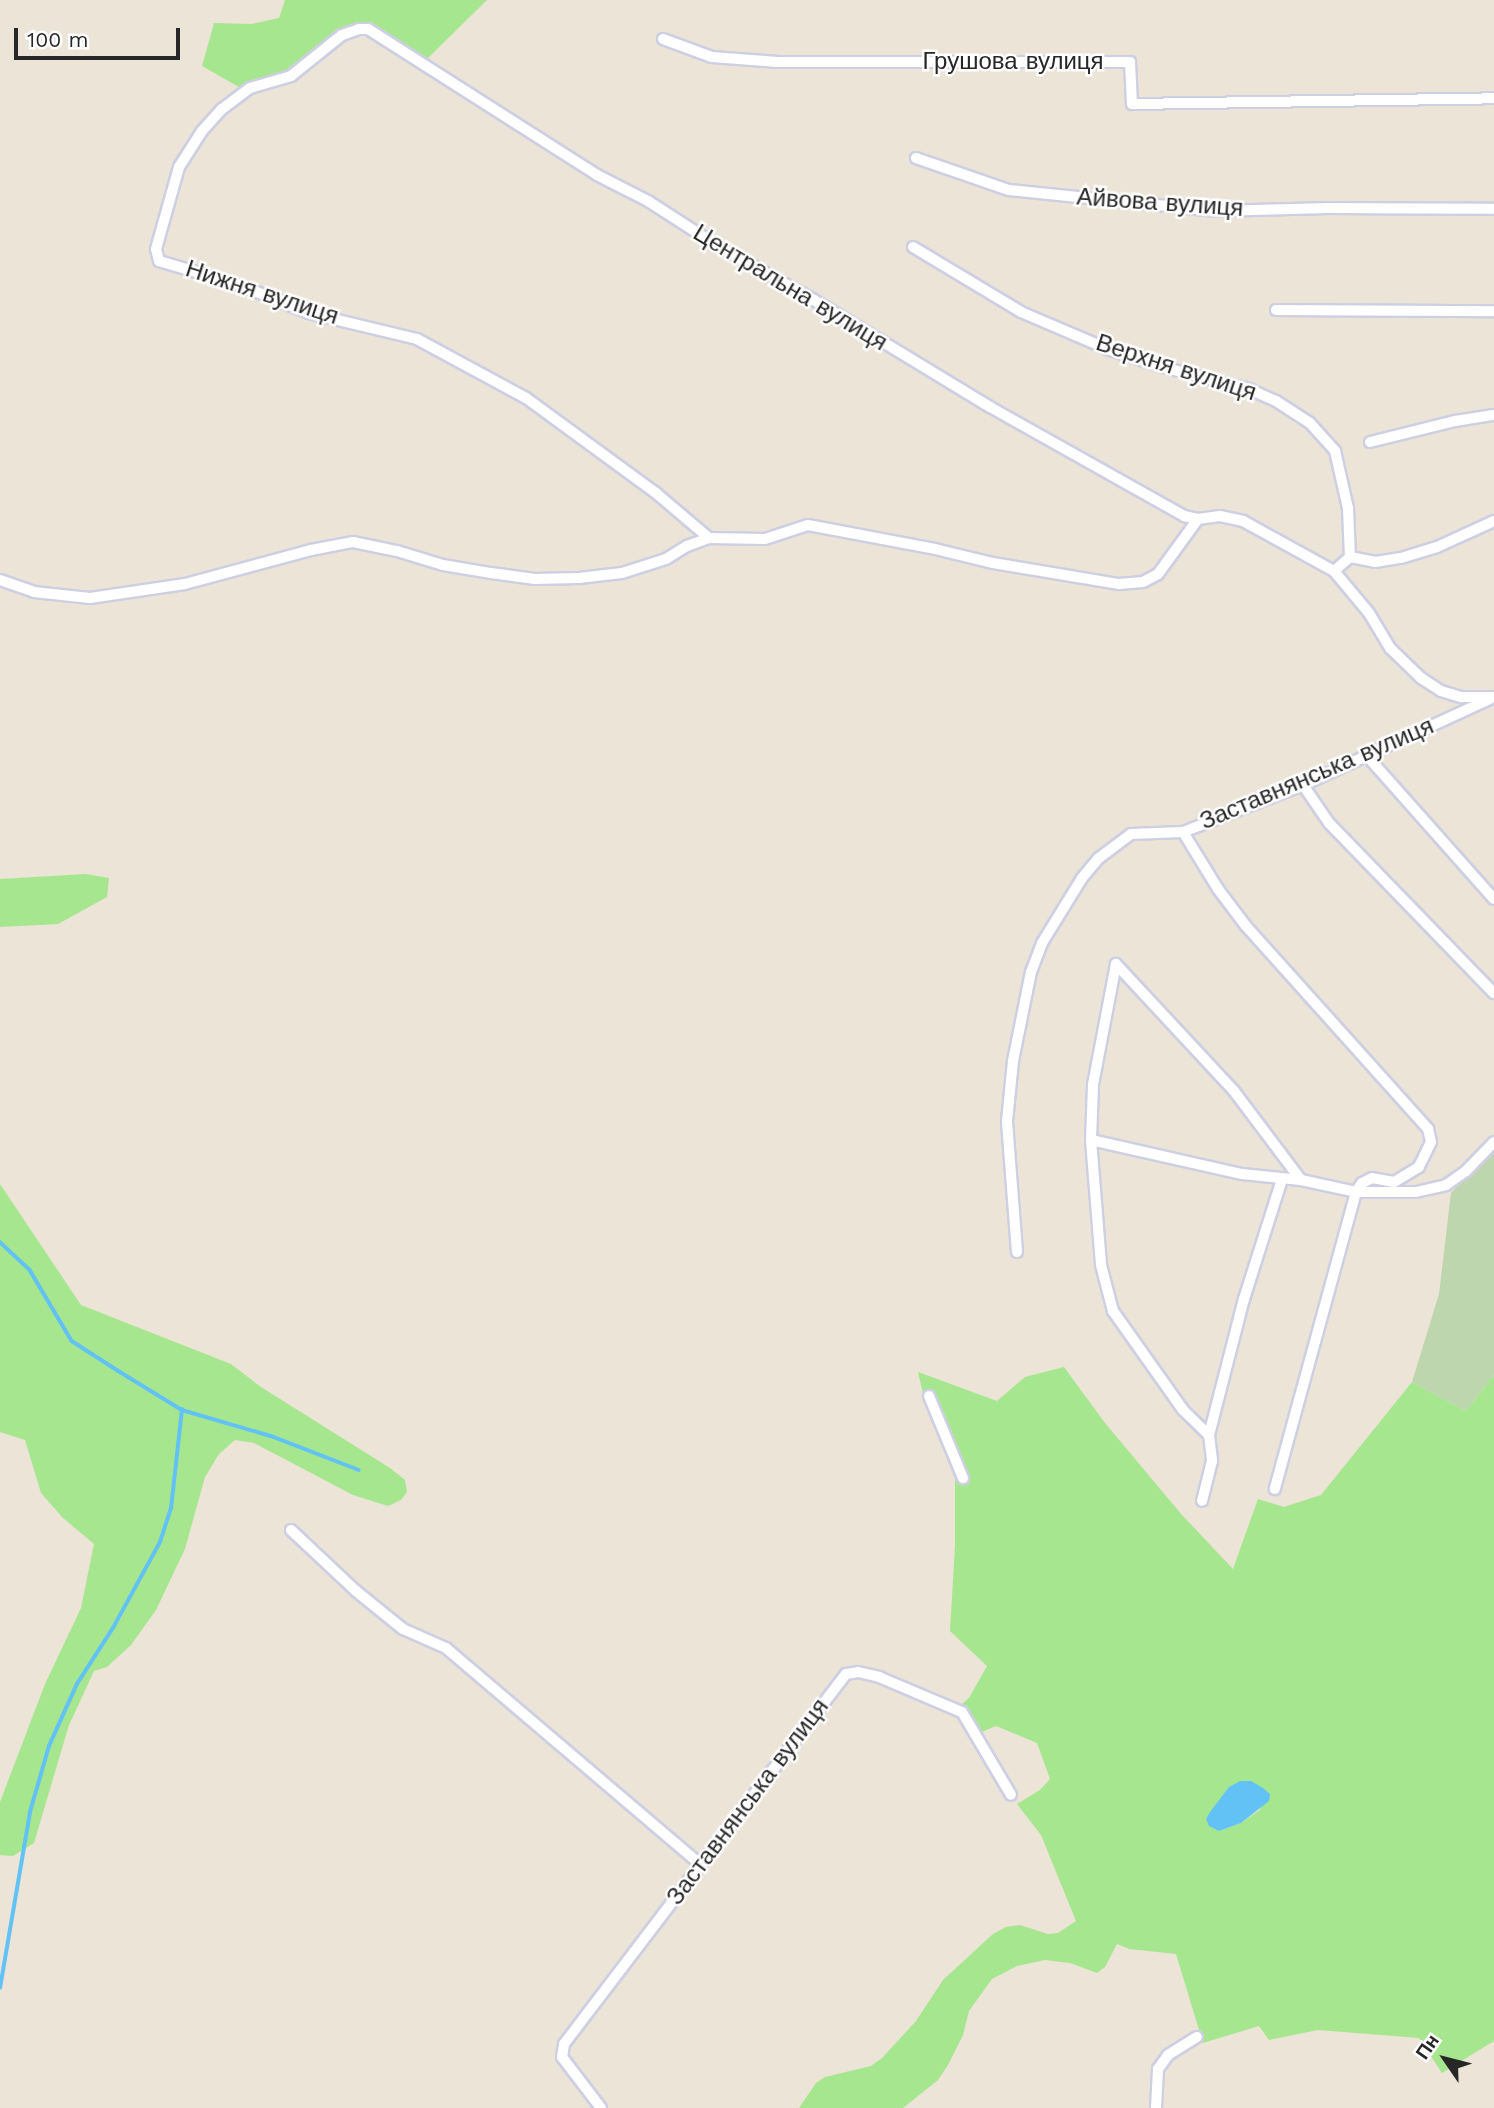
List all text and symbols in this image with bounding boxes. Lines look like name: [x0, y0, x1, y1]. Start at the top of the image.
scale bar: [18, 14, 184, 58]
text: 100 m: [27, 27, 89, 52]
street label: Грушова вулиця: [922, 48, 1104, 76]
street label: Айвова вулиця: [1076, 183, 1244, 223]
street label: Центральна вулиця: [688, 219, 892, 357]
street label: Нижня вулиця: [182, 255, 342, 331]
street label: Верхня вулиця: [1092, 329, 1260, 407]
street label: Заставнянська вулиця: [1196, 712, 1438, 836]
street label: Заставнянська вулиця: [661, 1693, 835, 1911]
north arrow: [1410, 2024, 1480, 2094]
text: Пн: [1411, 2030, 1444, 2064]

